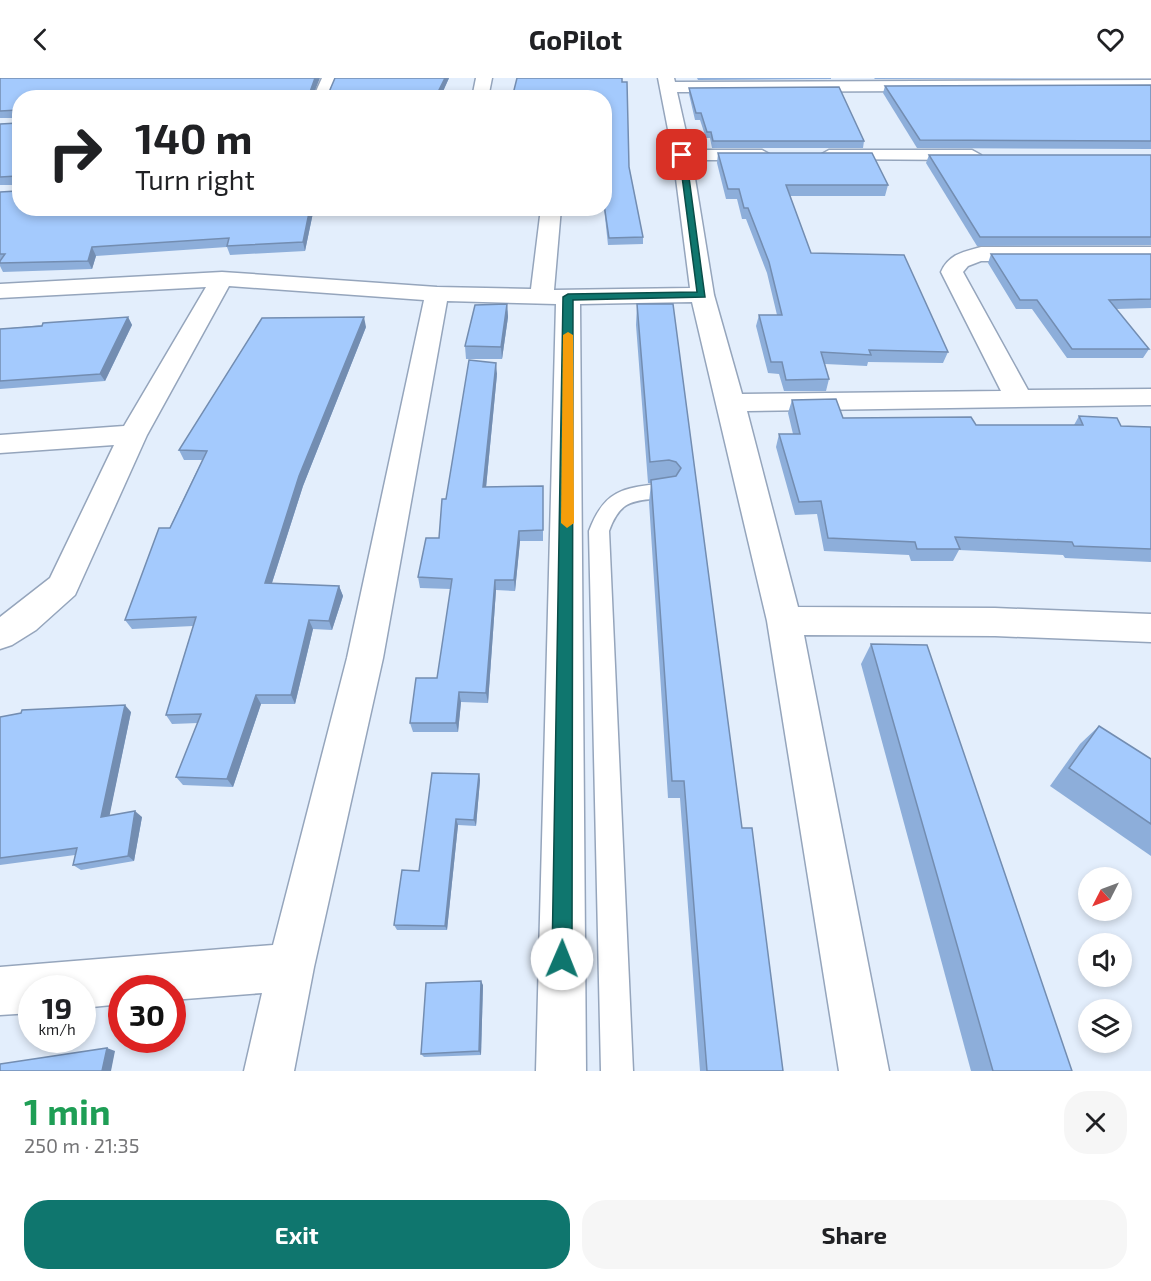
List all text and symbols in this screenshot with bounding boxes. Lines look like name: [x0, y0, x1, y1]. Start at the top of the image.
icon: back: [24, 23, 57, 56]
text: GoPilot: [529, 23, 622, 55]
icon: heart: [1094, 23, 1127, 56]
text: 140 m: [135, 112, 252, 162]
icon: right: [36, 114, 114, 192]
pin: [656, 129, 707, 180]
icon: arrive: [665, 138, 698, 171]
text: Turn right: [135, 163, 255, 195]
north arrow: [1078, 867, 1132, 921]
map controls: [1078, 867, 1132, 1053]
position arrow: [530, 927, 594, 991]
button: sound: [1078, 933, 1132, 987]
speed limit sign: 30: [108, 975, 186, 1053]
text: 19: [42, 989, 72, 1025]
button: layers: [1078, 999, 1132, 1053]
text: km/h: [38, 1020, 76, 1038]
text: 1 min: [24, 1089, 111, 1132]
button: close: [1064, 1091, 1127, 1154]
text: 250 m · 21:35: [24, 1133, 139, 1157]
button: Exit: [24, 1200, 570, 1269]
button: Share: [582, 1200, 1127, 1269]

